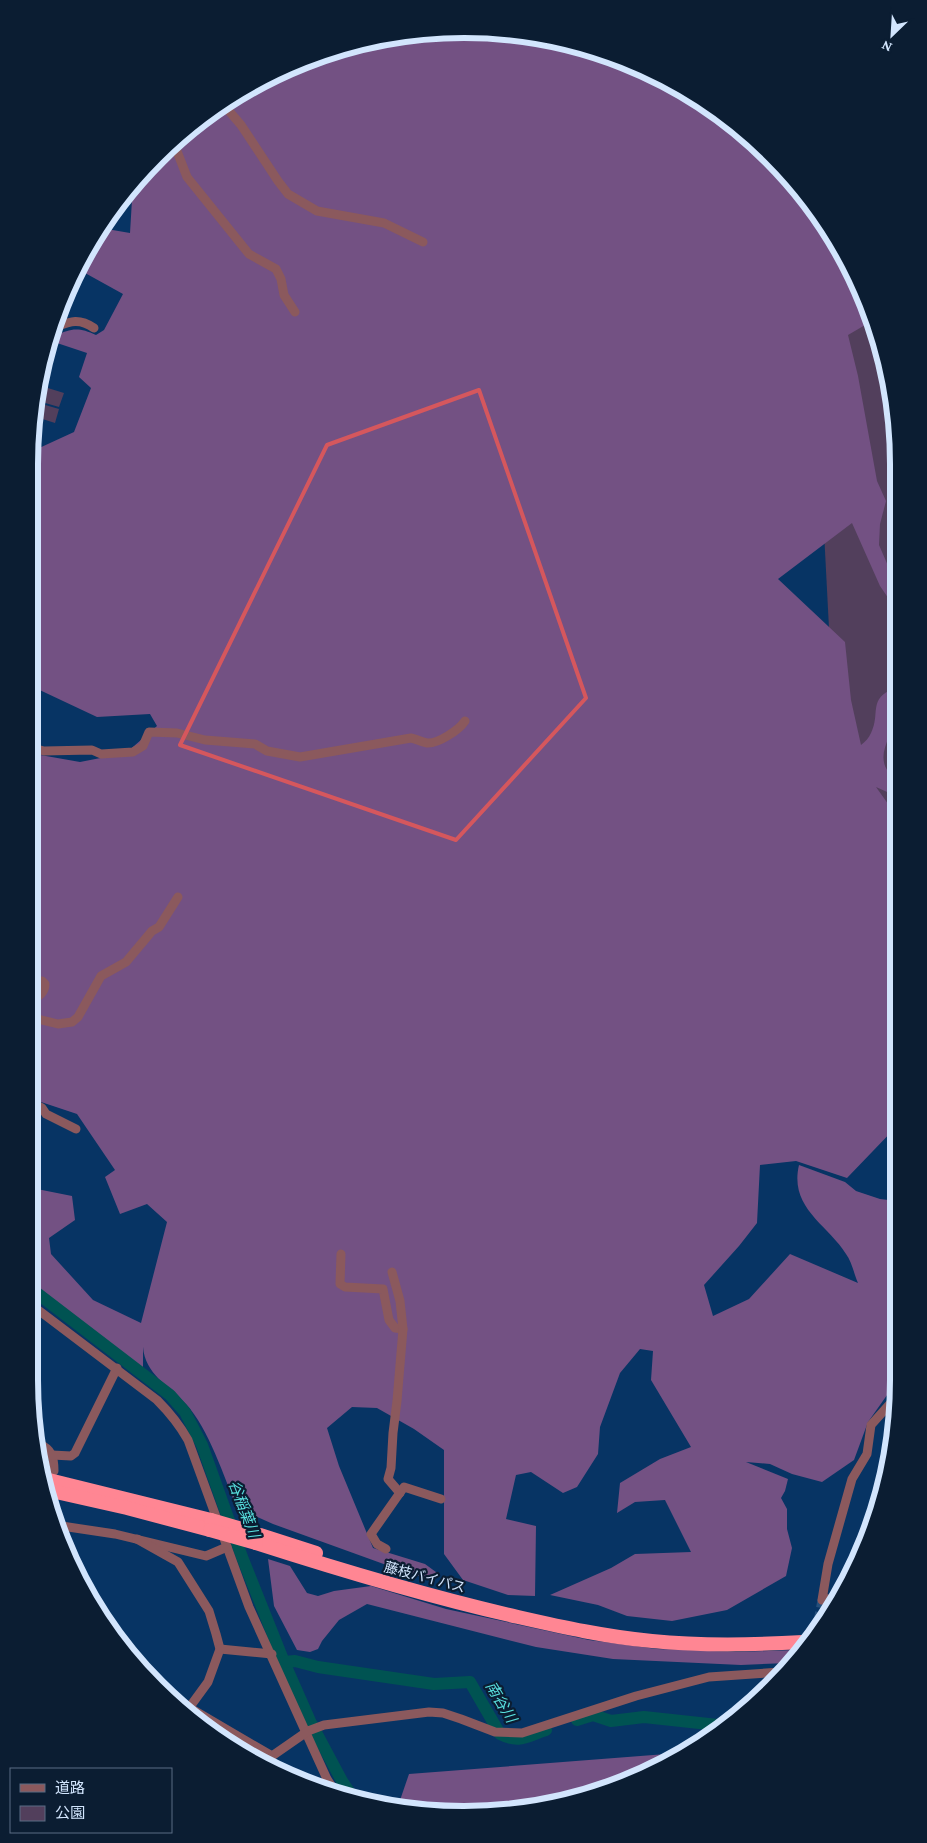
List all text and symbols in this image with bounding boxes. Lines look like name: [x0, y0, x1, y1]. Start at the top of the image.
north arrow: [867, 10, 917, 60]
text: N: [878, 37, 894, 56]
water label: 谷稲葉川: [226, 1478, 263, 1542]
street label: 藤枝バイパス: [382, 1558, 468, 1596]
water label: 南谷川: [483, 1679, 520, 1727]
legend: [10, 1768, 172, 1833]
text: 道路: [55, 1780, 85, 1796]
text: 公園: [55, 1805, 85, 1821]

